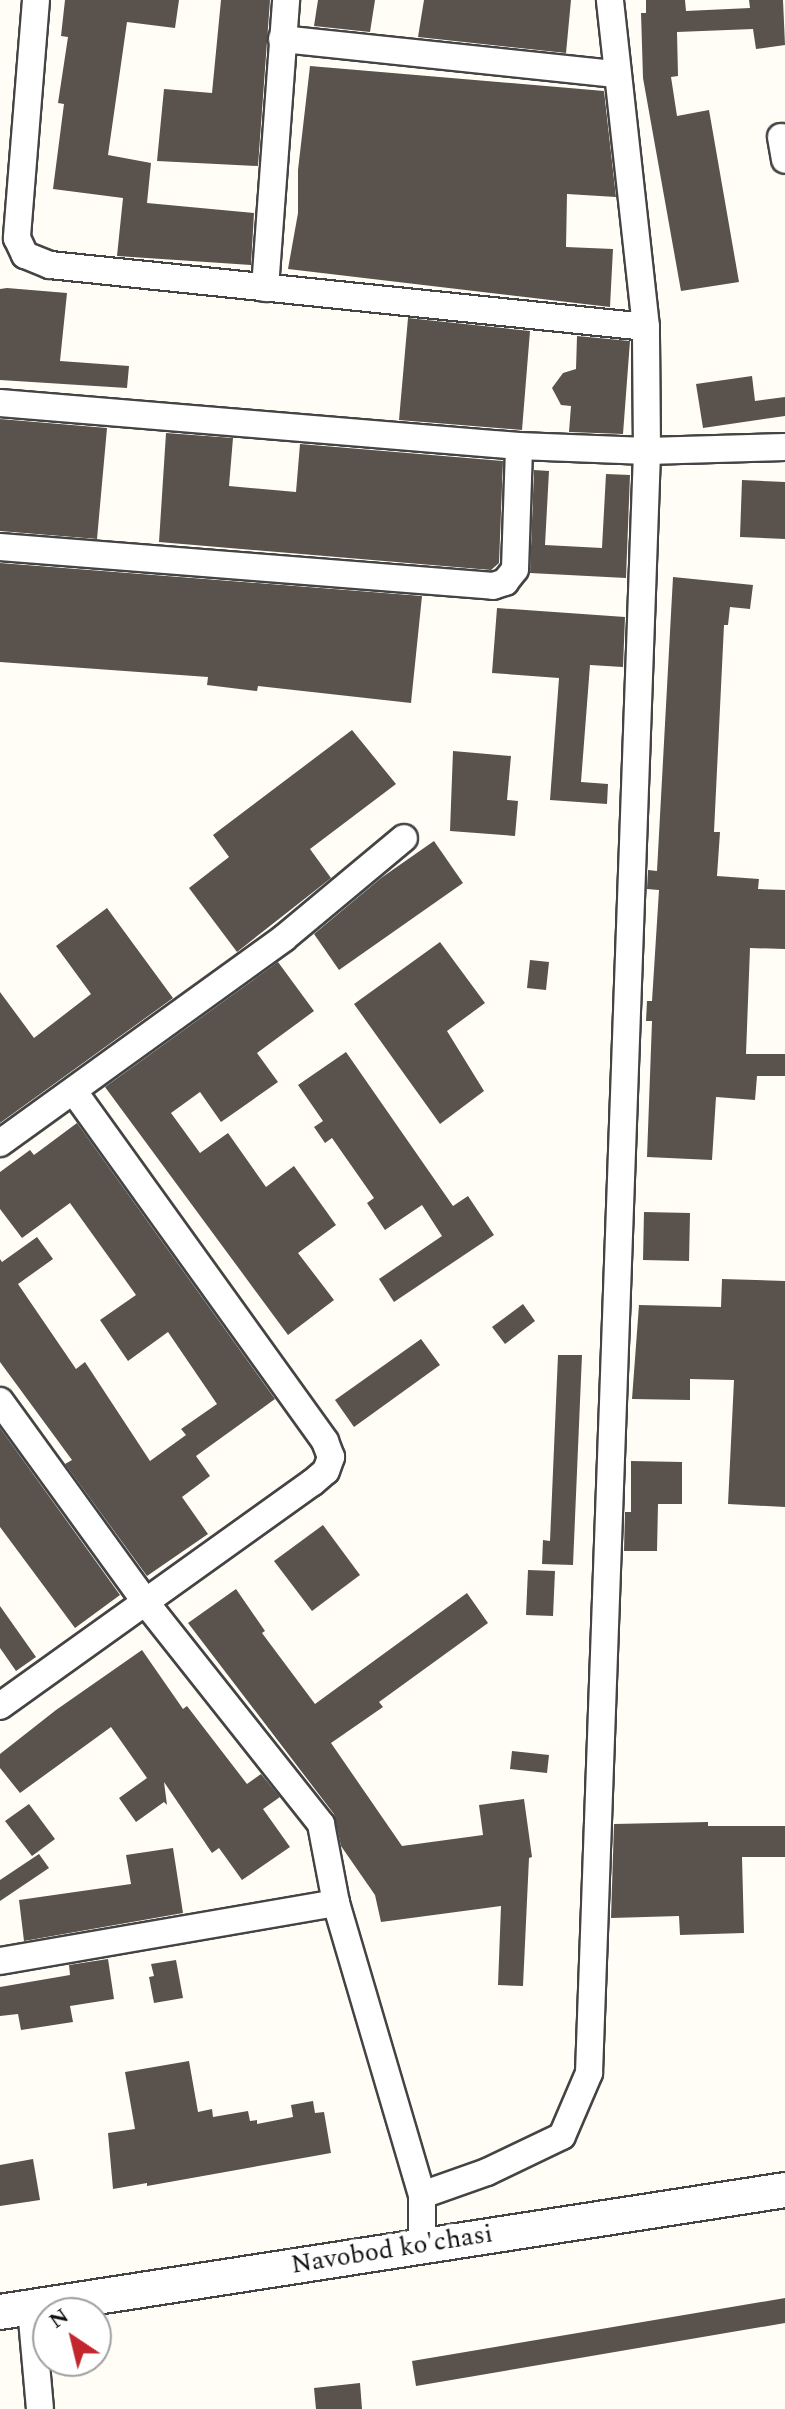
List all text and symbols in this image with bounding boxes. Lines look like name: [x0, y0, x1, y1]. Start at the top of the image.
street label: Navobod ko'chasi: [289, 2219, 495, 2281]
north arrow: [32, 2297, 112, 2377]
text: N: [42, 2300, 76, 2337]

